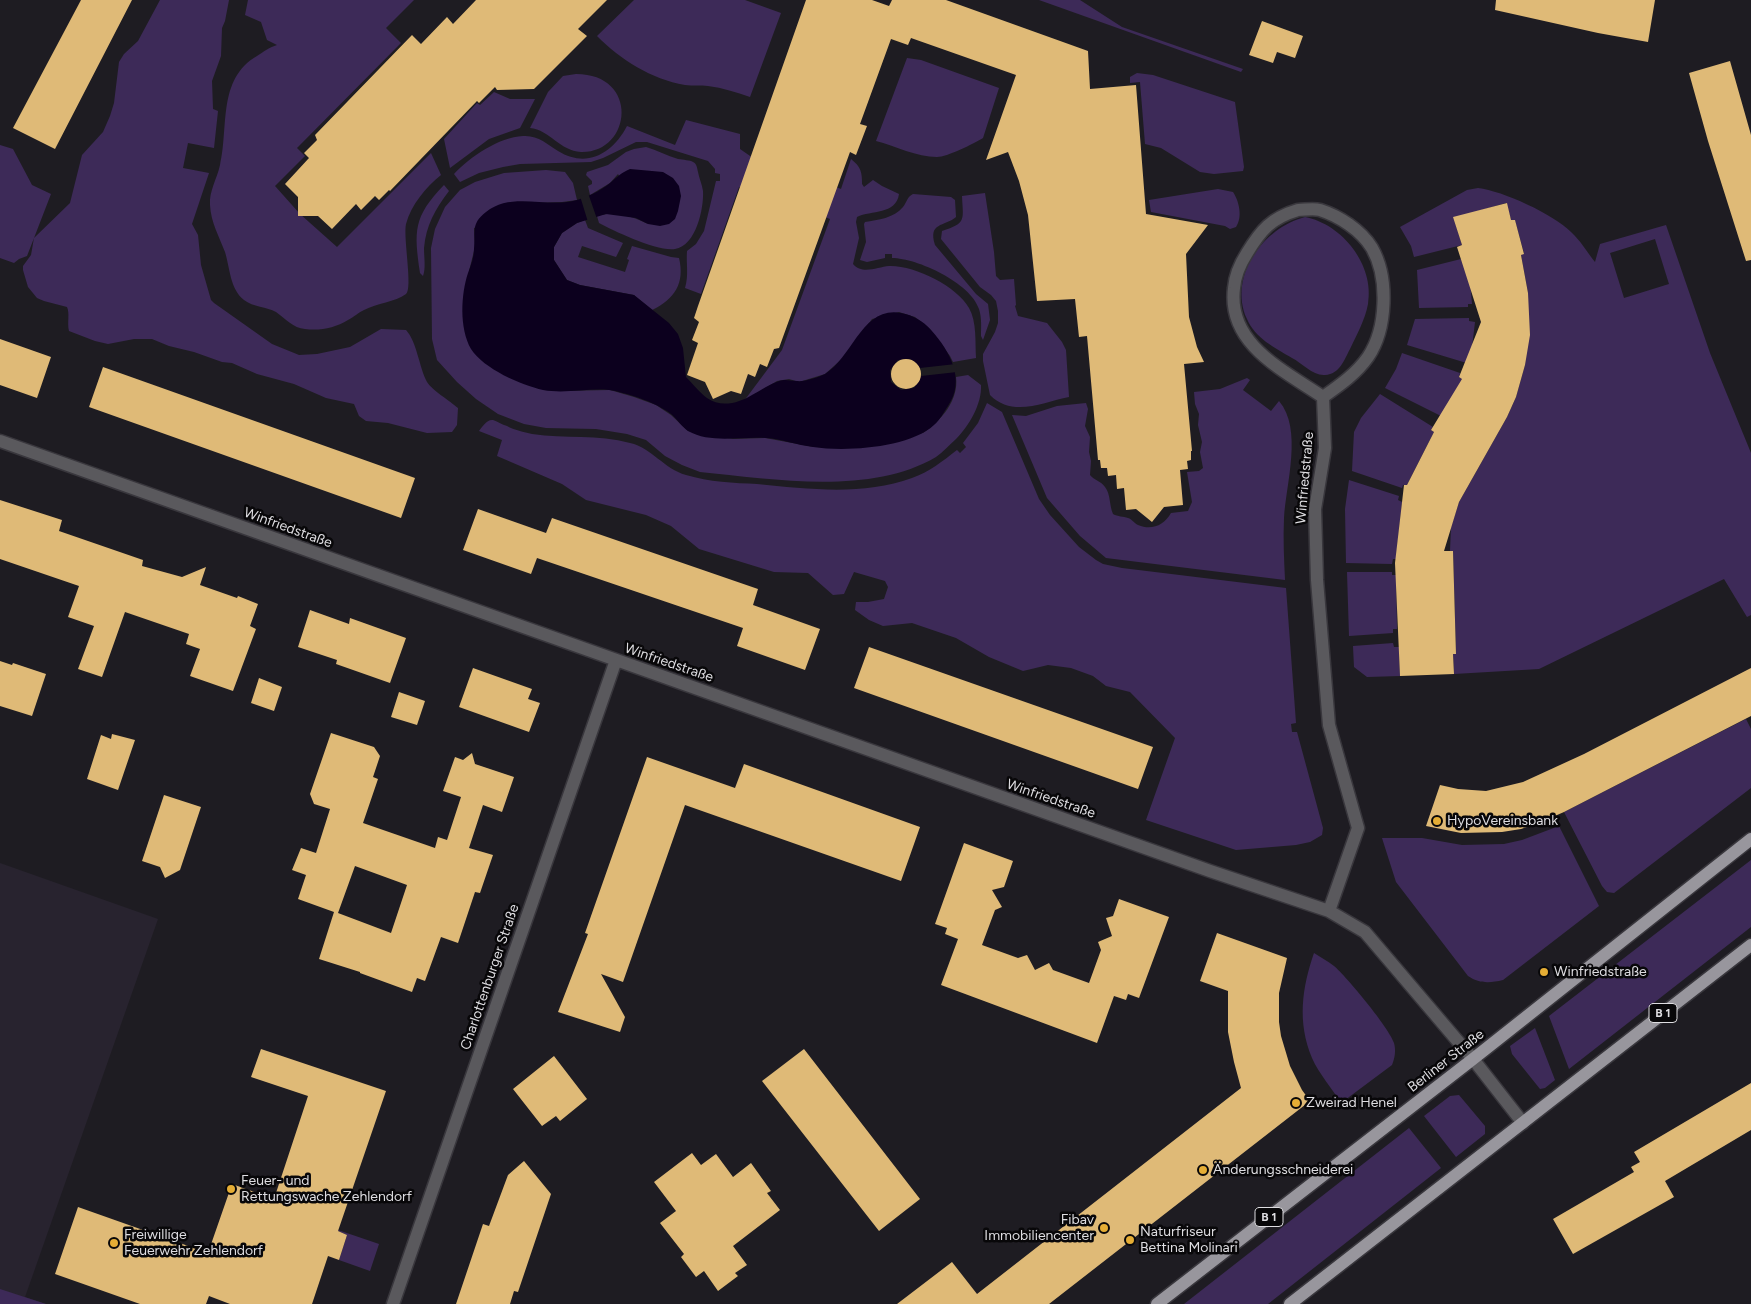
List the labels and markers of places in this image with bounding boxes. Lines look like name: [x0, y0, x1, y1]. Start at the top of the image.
place label: HypoVereinsbank: [1447, 813, 1558, 829]
marker: HypoVereinsbank: [1431, 815, 1443, 827]
place label: Winfriedstraße: [1554, 964, 1647, 980]
marker: Winfriedstraße: [1538, 966, 1550, 978]
place label: Zweirad Henel: [1306, 1095, 1397, 1111]
marker: Zweirad Henel: [1290, 1097, 1302, 1109]
place label: Änderungsschneiderei: [1213, 1162, 1353, 1178]
marker: Änderungsschneiderei: [1197, 1164, 1209, 1176]
place label: Feuer- und Rettungswache Zehlendorf: [241, 1173, 412, 1206]
marker: Feuer- und Rettungswache Zehlendorf: [225, 1183, 237, 1195]
place label: Fibav Immobiliencenter: [984, 1212, 1094, 1244]
marker: Fibav Immobiliencenter: [1098, 1222, 1110, 1234]
place label: Naturfriseur Bettina Molinari: [1140, 1224, 1238, 1256]
place label: Freiwillige Feuerwehr Zehlendorf: [124, 1227, 263, 1260]
marker: Naturfriseur Bettina Molinari: [1124, 1234, 1136, 1246]
marker: Freiwillige Feuerwehr Zehlendorf: [108, 1237, 120, 1249]

